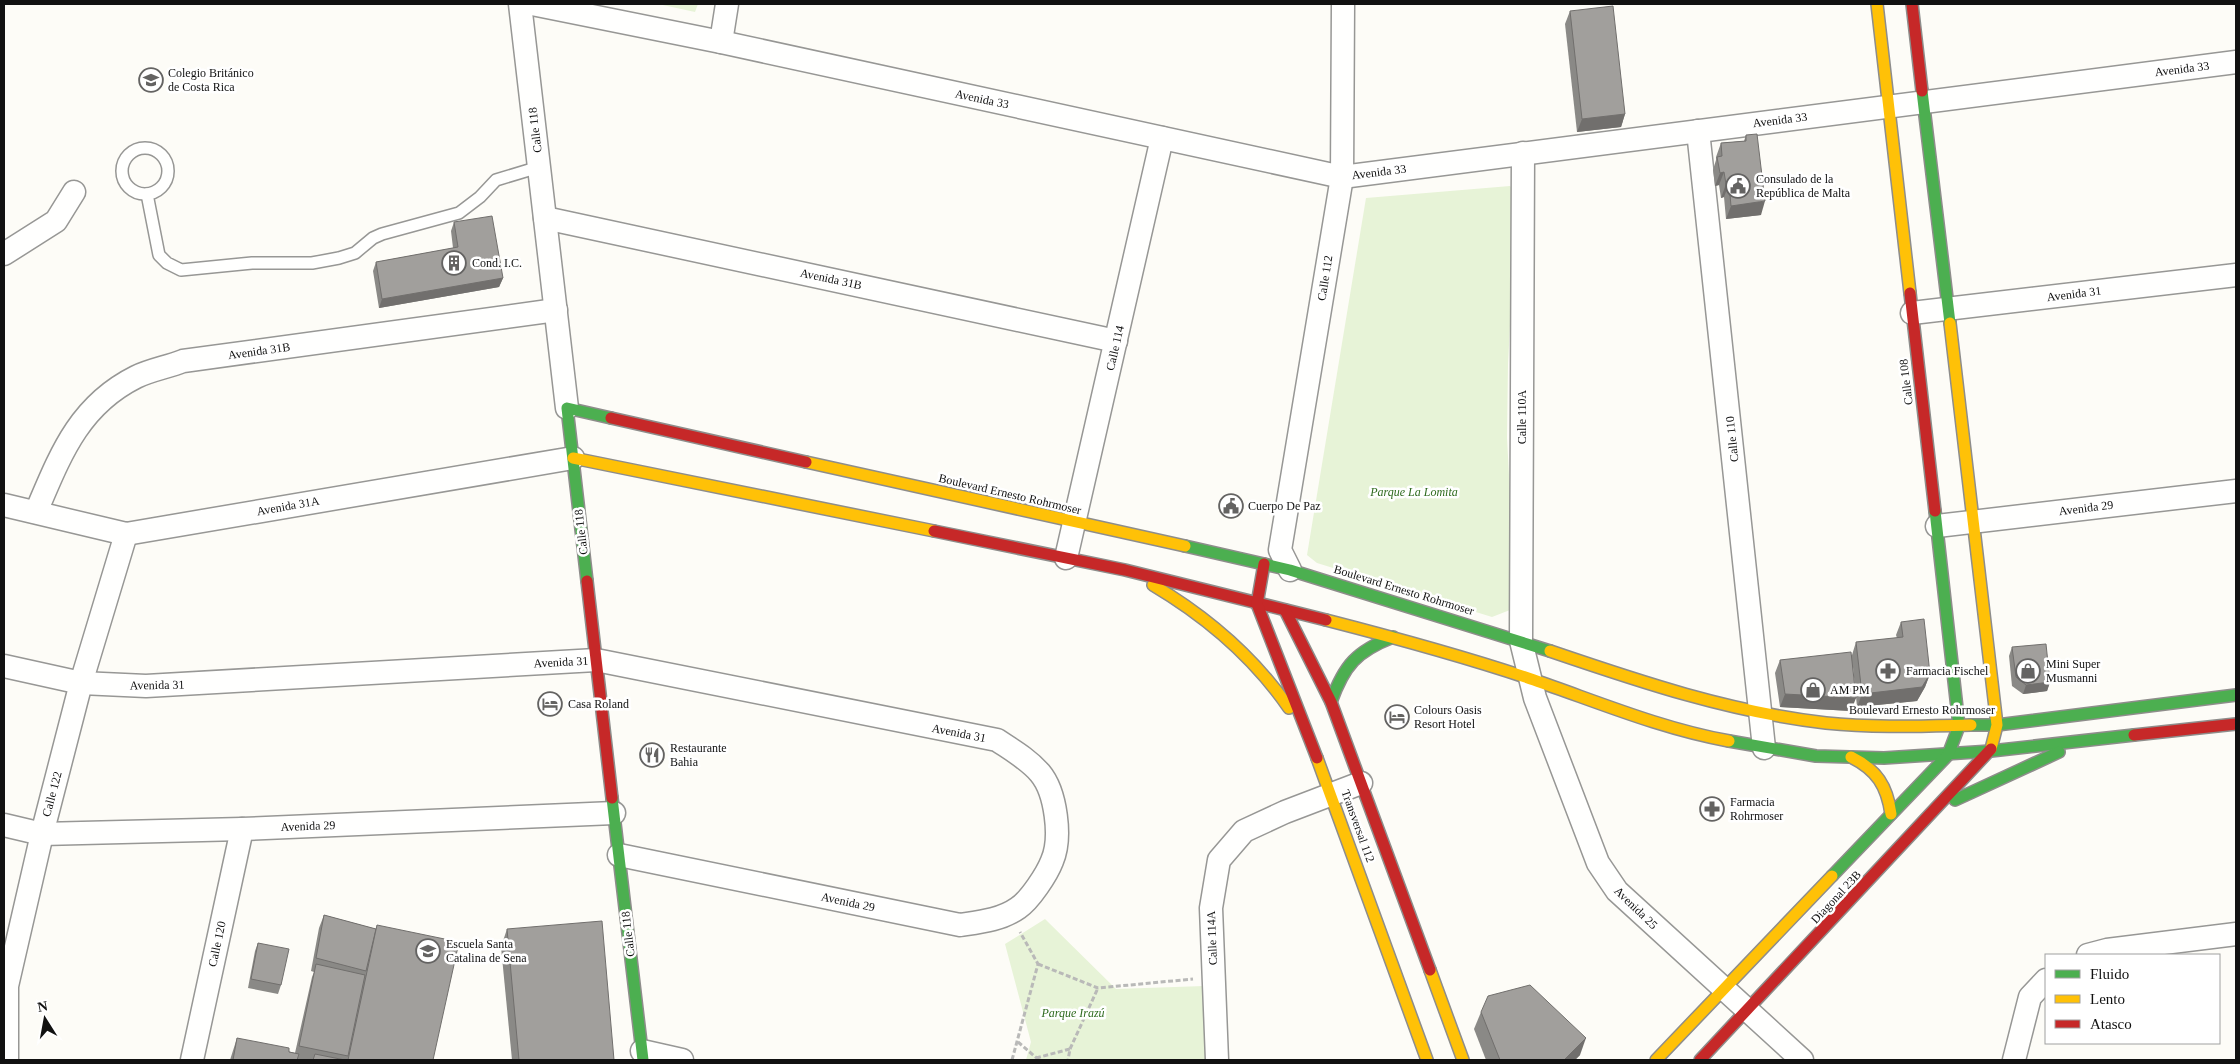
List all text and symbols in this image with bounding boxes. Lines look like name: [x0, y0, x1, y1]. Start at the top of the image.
street label: Avenida 33: [2154, 59, 2210, 79]
place label: Colegio Británico de Costa Rica: [168, 66, 254, 94]
school or university icon: Colegio Británico de Costa Rica: [138, 67, 164, 93]
street label: Avenida 33: [954, 86, 1010, 112]
street label: Calle 118: [525, 106, 545, 154]
street label: Avenida 33: [1752, 110, 1808, 130]
street label: Avenida 33: [1351, 162, 1407, 182]
place label: Consulado de la República de Malta: [1756, 172, 1851, 200]
public building icon: Consulado de la República de Malta: [1725, 173, 1751, 199]
building icon: Cond. I.C.: [441, 250, 467, 276]
street label: Calle 112: [1314, 254, 1336, 302]
place label: Cond. I.C.: [472, 256, 522, 270]
street label: Avenida 31B: [799, 266, 863, 292]
street label: Avenida 31: [2046, 284, 2102, 304]
street label: Calle 114: [1103, 324, 1127, 372]
street label: Avenida 31B: [227, 340, 291, 362]
street label: Calle 108: [1896, 358, 1916, 406]
street label: Calle 110A: [1515, 389, 1529, 444]
street label: Calle 110: [1723, 415, 1741, 463]
street label: Boulevard Ernesto Rohrmoser: [937, 471, 1083, 517]
park label: Parque La Lomita: [1369, 485, 1458, 499]
public building icon: Cuerpo De Paz: [1218, 493, 1244, 519]
street label: Avenida 31A: [256, 494, 321, 518]
street label: Avenida 29: [2058, 498, 2114, 518]
place label: Cuerpo De Paz: [1248, 499, 1321, 513]
street label: Calle 118: [571, 508, 591, 556]
street label: Boulevard Ernesto Rohrmoser: [1332, 562, 1476, 618]
street label: Avenida 31: [533, 654, 589, 670]
place label: Mini Super Musmanni: [2046, 657, 2100, 685]
pharmacy icon: Farmacia Fischel: [1875, 658, 1901, 684]
shop icon: Mini Super Musmanni: [2015, 658, 2041, 684]
place label: Farmacia Fischel: [1906, 664, 1989, 678]
shop icon: AM PM: [1800, 677, 1826, 703]
street label: Avenida 31: [129, 678, 185, 692]
place label: AM PM: [1830, 683, 1870, 697]
hotel icon: Casa Roland: [537, 691, 563, 717]
place label: Casa Roland: [568, 697, 629, 711]
place label: Colours Oasis Resort Hotel: [1414, 703, 1482, 731]
street label: Boulevard Ernesto Rohrmoser: [1849, 703, 1995, 717]
hotel icon: Colours Oasis Resort Hotel: [1384, 704, 1410, 730]
street label: Avenida 31: [931, 721, 987, 745]
place label: Restaurante Bahia: [670, 741, 727, 769]
restaurant icon: Restaurante Bahia: [639, 742, 665, 768]
street label: Calle 122: [39, 770, 65, 818]
street label: Transversal 112: [1338, 788, 1378, 864]
place label: Farmacia Rohrmoser: [1730, 795, 1783, 823]
pharmacy icon: Farmacia Rohrmoser: [1699, 796, 1725, 822]
street label: Avenida 29: [280, 818, 336, 834]
street label: Diagonal 23B: [1808, 868, 1864, 926]
street label: Avenida 25: [1611, 884, 1661, 932]
street label: Avenida 29: [820, 889, 876, 915]
street label: Calle 118: [618, 910, 638, 958]
street label: Calle 114A: [1204, 910, 1220, 966]
street label: Calle 120: [205, 920, 229, 968]
place label: Escuela Santa Catalina de Sena: [446, 937, 527, 965]
school or university icon: Escuela Santa Catalina de Sena: [415, 938, 441, 964]
legend: [2045, 954, 2220, 1044]
text: Fluido: [2090, 966, 2129, 982]
text: Lento: [2090, 991, 2125, 1007]
north arrow: [20, 994, 70, 1044]
text: N: [36, 998, 49, 1015]
park label: Parque Irazú: [1040, 1006, 1105, 1020]
text: Atasco: [2090, 1016, 2132, 1032]

